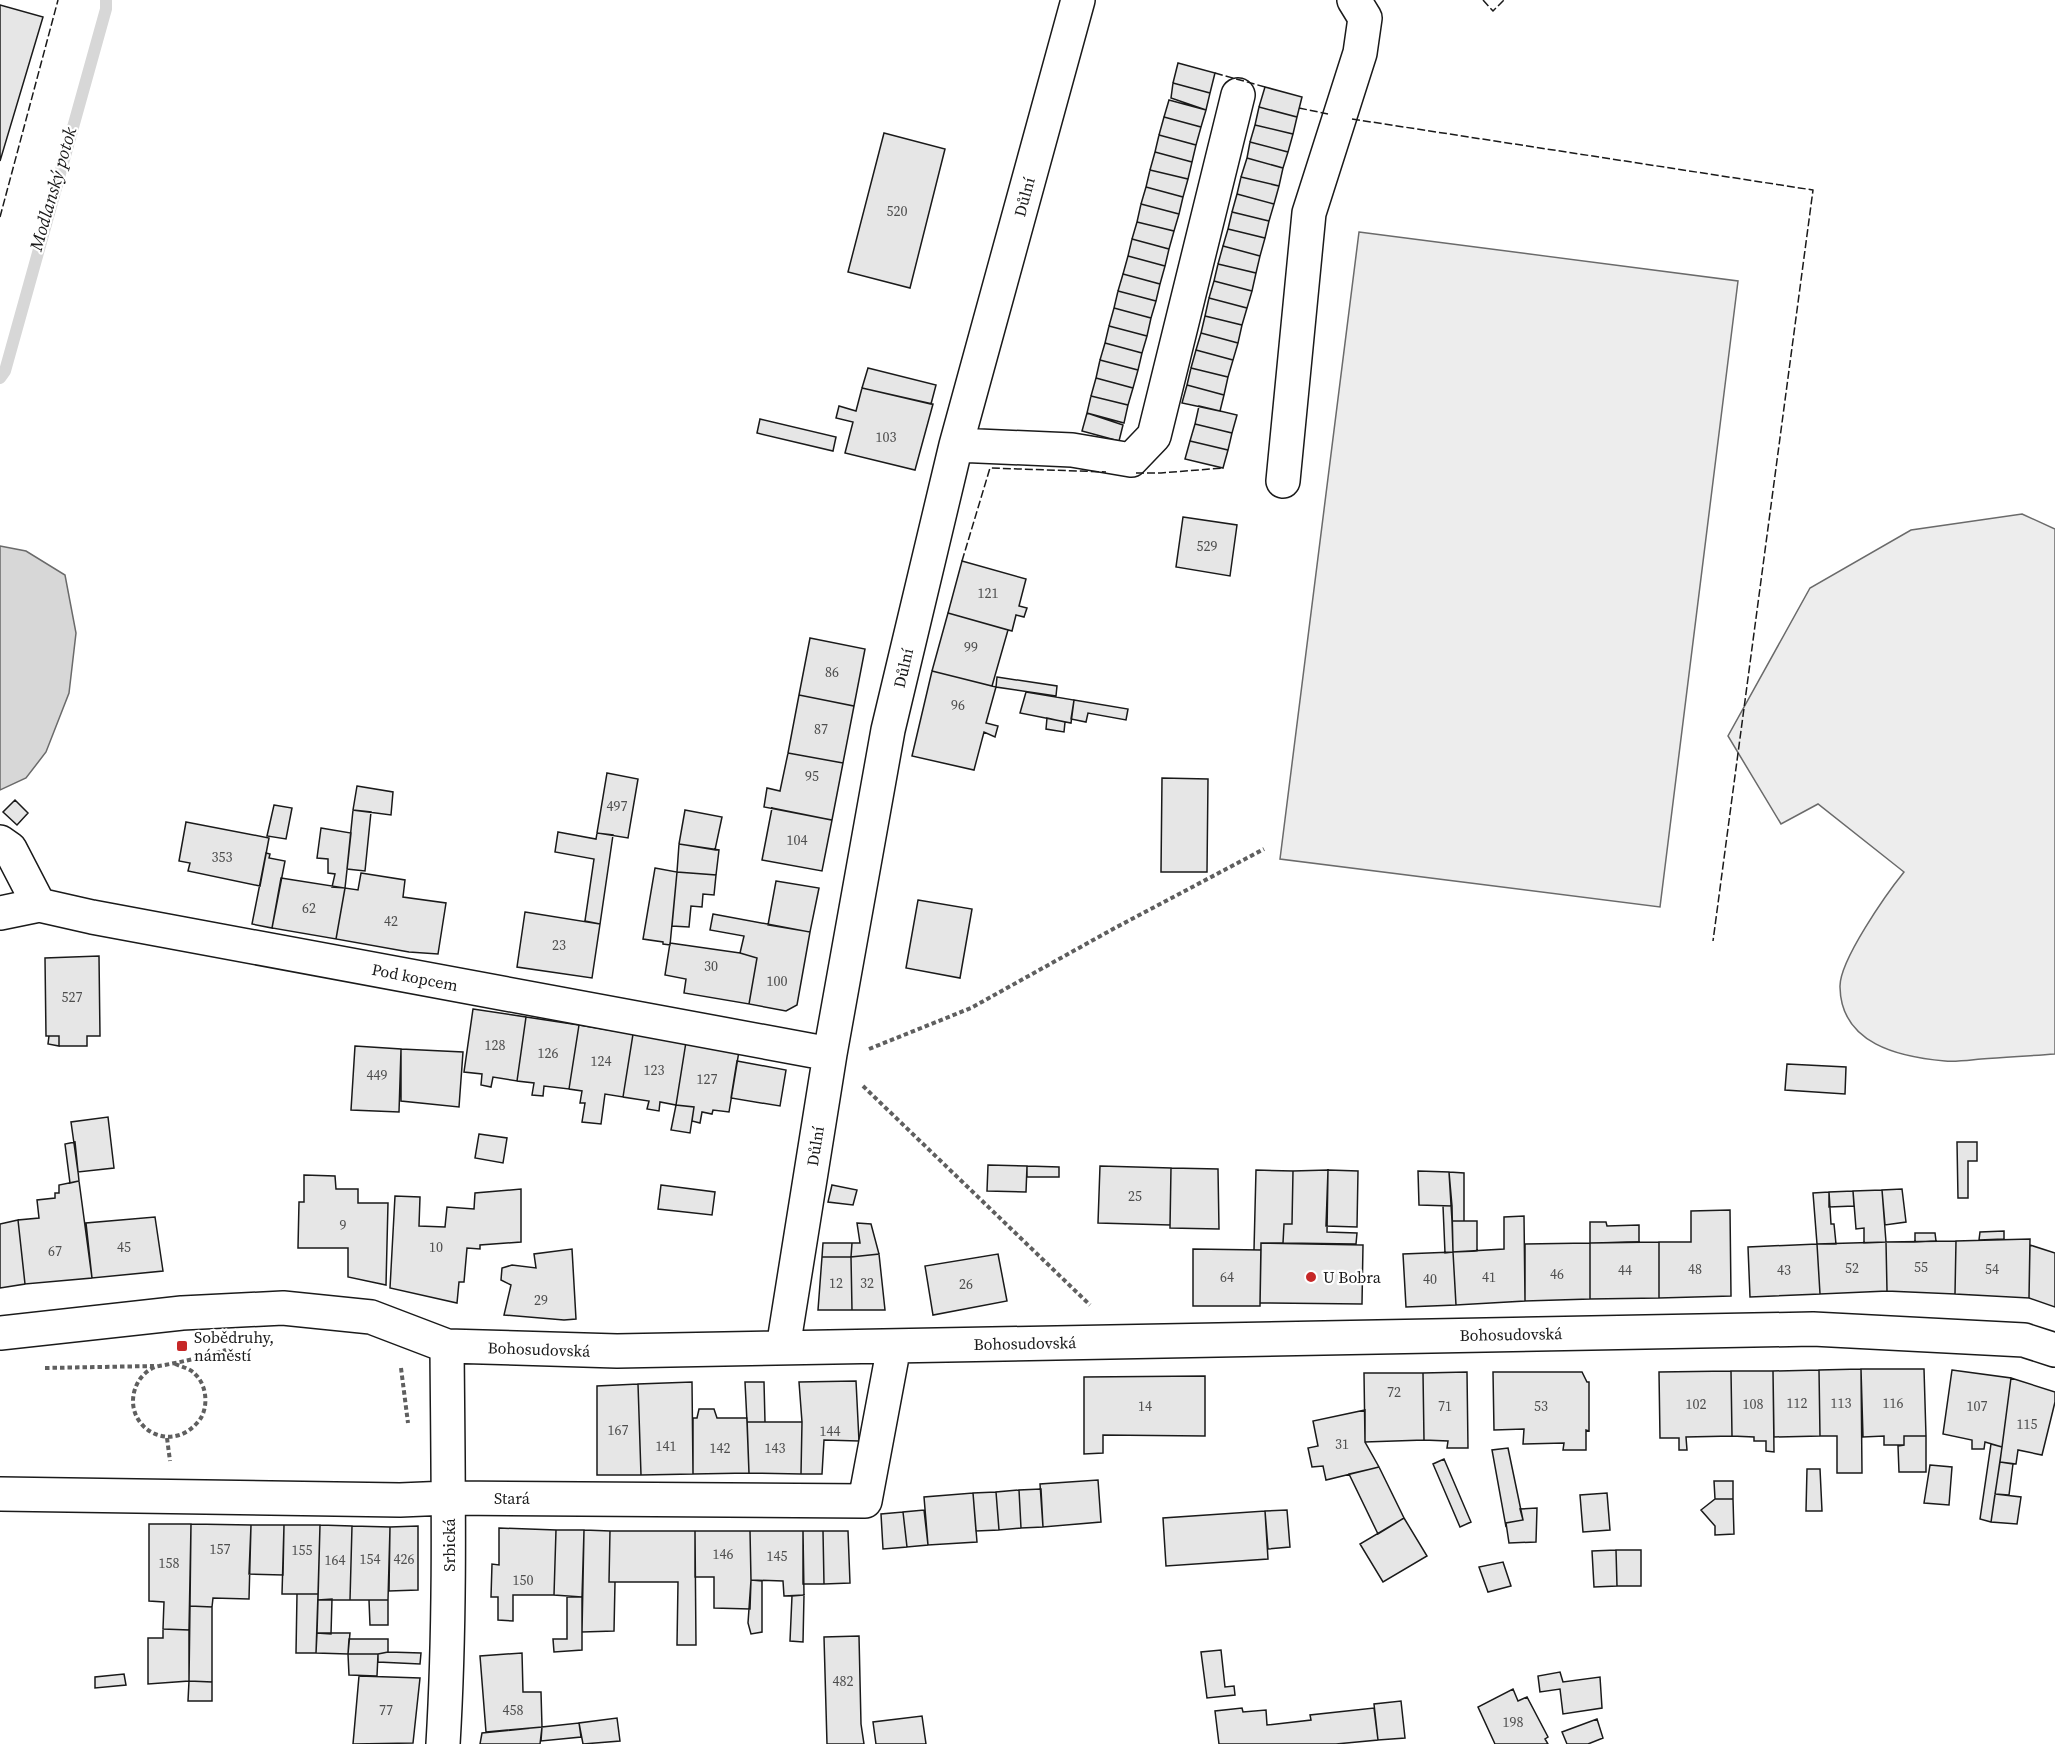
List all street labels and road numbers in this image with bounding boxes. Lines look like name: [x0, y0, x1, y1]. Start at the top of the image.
street label: Důlní: [1008, 175, 1040, 219]
street label: Důlní: [888, 646, 918, 690]
street label: Pod kopcem: [370, 958, 460, 996]
street label: Důlní: [801, 1124, 829, 1167]
street label: Bohosudovská: [1459, 1322, 1563, 1346]
street label: Bohosudovská: [973, 1331, 1077, 1355]
street label: Bohosudovská: [487, 1336, 592, 1362]
street label: Stará: [494, 1487, 531, 1509]
street label: Srbická: [438, 1517, 460, 1572]

